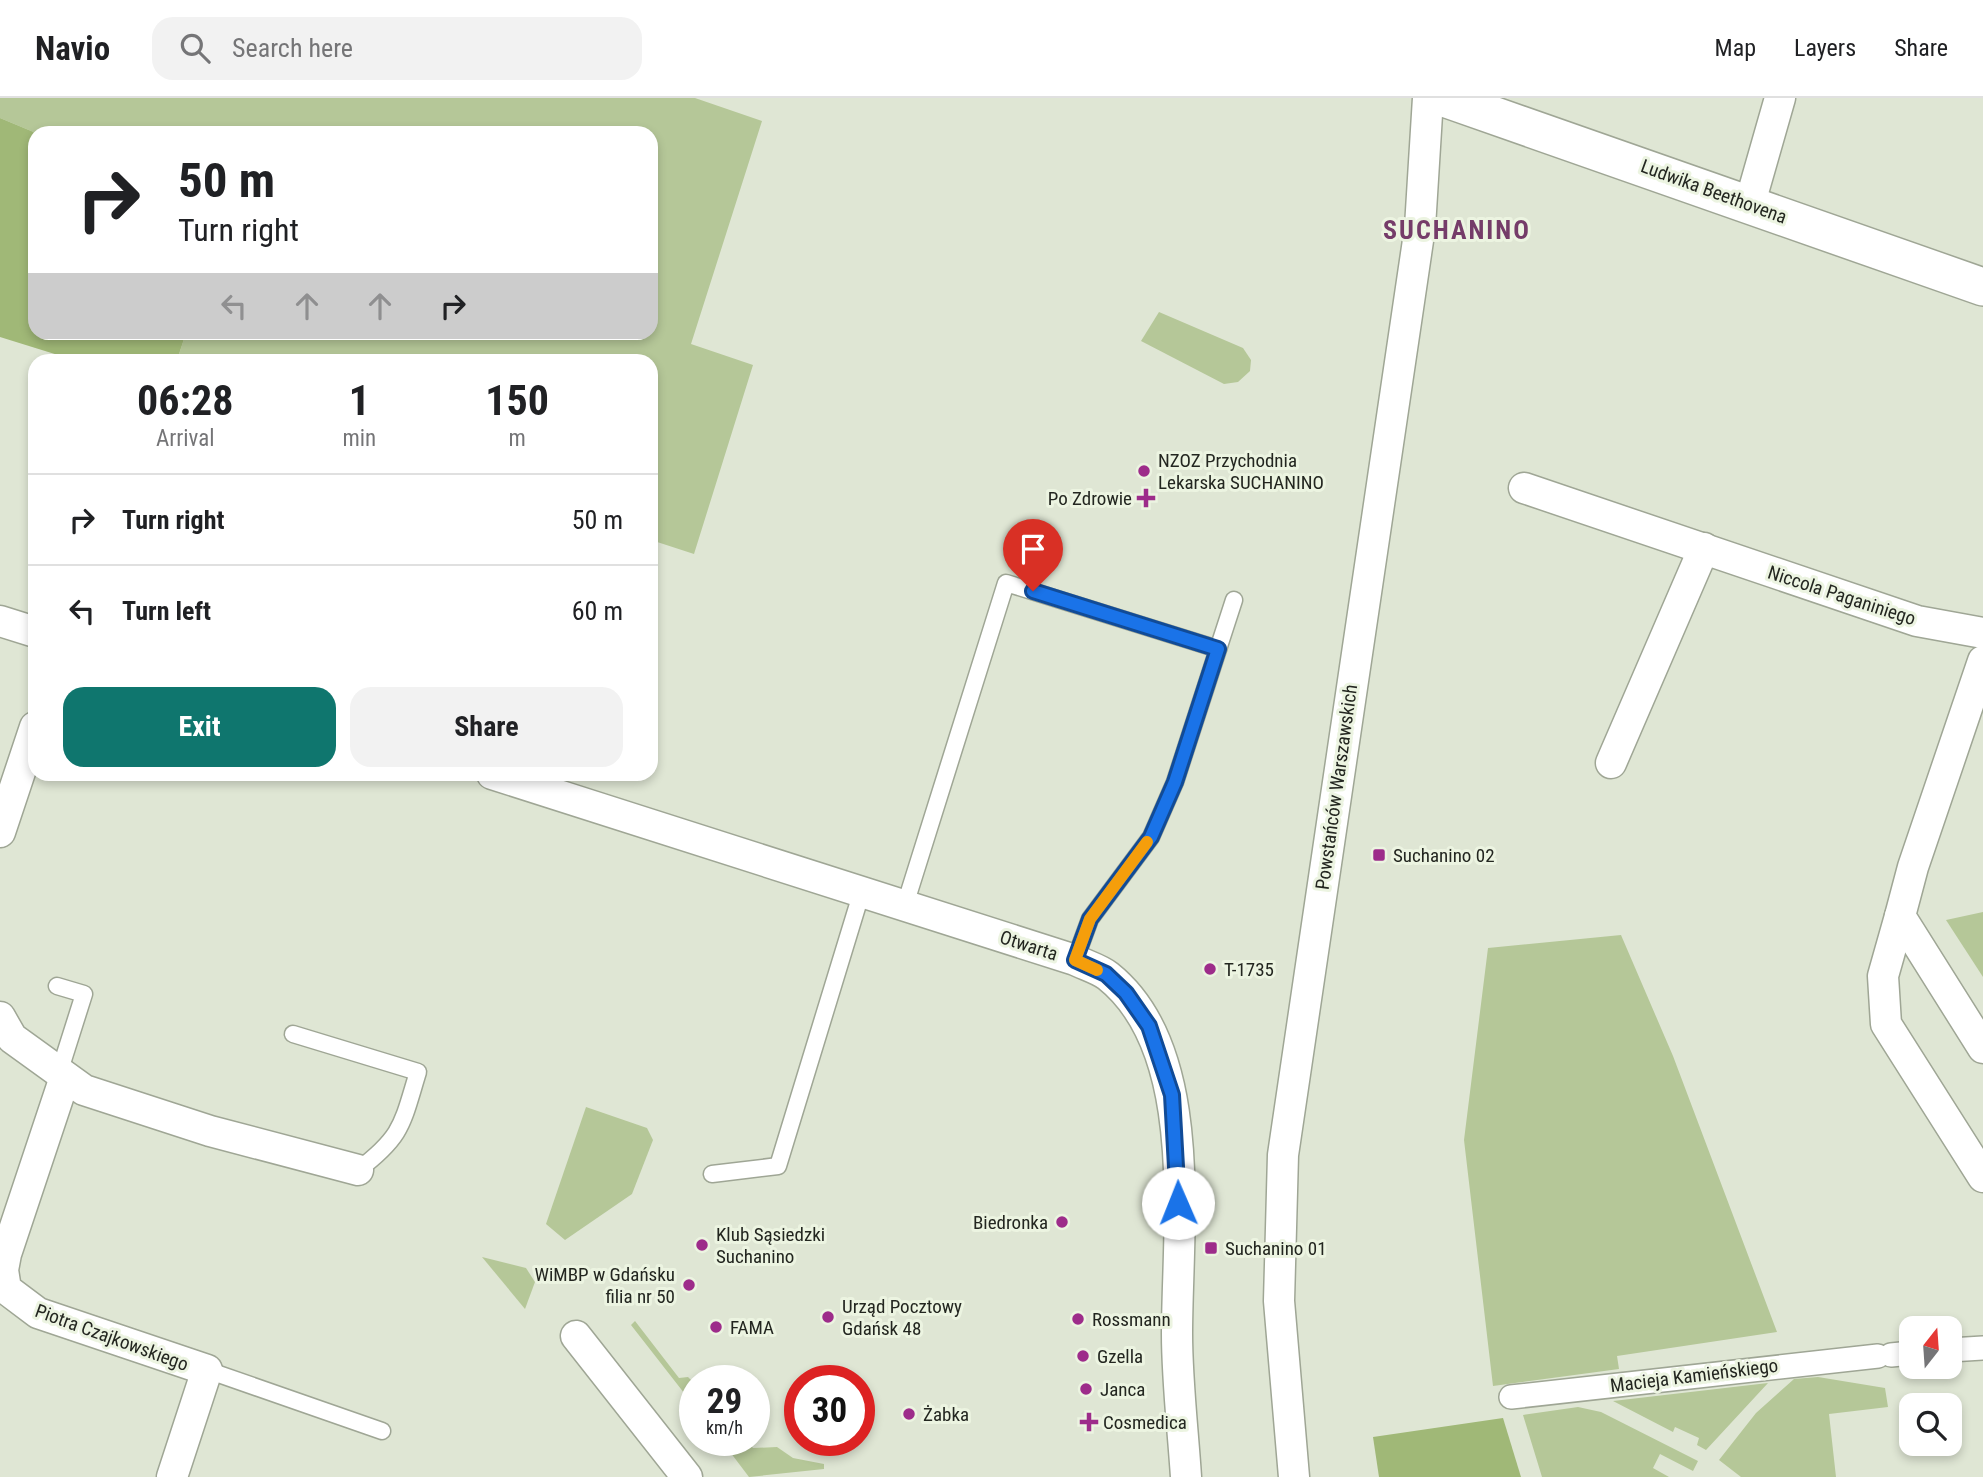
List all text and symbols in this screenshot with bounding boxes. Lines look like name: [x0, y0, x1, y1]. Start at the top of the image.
search box: [152, 17, 642, 80]
text: Navio: [35, 29, 110, 68]
icon: search: [176, 29, 214, 67]
text: Search here: [232, 33, 353, 63]
text: Map: [1715, 34, 1756, 62]
text: Layers: [1794, 34, 1856, 62]
text: Share: [1894, 34, 1948, 62]
text: 50 m: [178, 152, 275, 209]
icon: right: [63, 154, 154, 245]
street label: Ludwika Beethovena: [1638, 154, 1790, 229]
text: Turn right: [178, 211, 299, 249]
district label: SUCHANINO: [1383, 215, 1531, 245]
icon: left: [215, 287, 253, 325]
icon: ahead: [288, 287, 326, 325]
icon: ahead: [361, 287, 399, 325]
icon: right: [434, 287, 472, 325]
text: 06:28: [137, 376, 233, 425]
text: 1: [349, 376, 370, 425]
text: 150: [485, 376, 549, 425]
text: Arrival: [156, 425, 214, 452]
text: min: [342, 425, 376, 452]
text: m: [508, 425, 526, 452]
place label: NZOZ Przychodnia Lekarska SUCHANINO: [1158, 449, 1324, 494]
marker: NZOZ Przychodnia Lekarska SUCHANINO: [1136, 463, 1152, 479]
place label: Po Zdrowie: [1048, 487, 1132, 510]
marker: Po Zdrowie: [1138, 490, 1154, 506]
icon: right: [63, 501, 101, 539]
text: Turn right: [122, 505, 224, 535]
text: 50 m: [572, 505, 623, 535]
pin: [1003, 519, 1063, 591]
icon: arrive: [1014, 530, 1052, 568]
street label: Niccola Paganiniego: [1765, 561, 1919, 630]
icon: left: [63, 592, 101, 630]
text: Turn left: [122, 596, 211, 626]
text: 60 m: [572, 596, 623, 626]
street label: Powstańców Warszawskich: [1311, 683, 1362, 891]
button: Exit: [63, 687, 336, 767]
button: Share: [350, 687, 623, 767]
place label: Suchanino 02: [1393, 844, 1495, 867]
marker: Suchanino 02: [1371, 847, 1387, 863]
street label: Otwarta: [997, 925, 1061, 966]
place label: T-1735: [1224, 958, 1274, 981]
marker: T-1735: [1202, 961, 1218, 977]
position arrow: [1141, 1166, 1215, 1240]
place label: Biedronka: [973, 1211, 1048, 1234]
marker: Biedronka: [1054, 1214, 1070, 1230]
place label: Klub Sąsiedzki Suchanino: [716, 1223, 825, 1268]
marker: Klub Sąsiedzki Suchanino: [694, 1237, 710, 1253]
place label: Suchanino 01: [1225, 1237, 1327, 1260]
marker: Suchanino 01: [1203, 1240, 1219, 1256]
place label: WiMBP w Gdańsku filia nr 50: [534, 1263, 675, 1308]
marker: WiMBP w Gdańsku filia nr 50: [681, 1277, 697, 1293]
place label: Urząd Pocztowy Gdańsk 48: [842, 1295, 962, 1340]
street label: Piotra Czajkowskiego: [32, 1299, 192, 1376]
place label: Rossmann: [1092, 1308, 1171, 1331]
marker: Urząd Pocztowy Gdańsk 48: [820, 1309, 836, 1325]
marker: Rossmann: [1070, 1311, 1086, 1327]
place label: FAMA: [730, 1316, 774, 1339]
north arrow: [1899, 1316, 1962, 1379]
map controls: [1899, 1316, 1962, 1456]
marker: FAMA: [708, 1319, 724, 1335]
place label: Gzella: [1097, 1345, 1143, 1368]
marker: Gzella: [1075, 1348, 1091, 1364]
street label: Macieja Kamieńskiego: [1609, 1354, 1779, 1397]
speed limit sign: 30: [784, 1365, 875, 1456]
place label: Janca: [1100, 1378, 1145, 1401]
text: 29: [707, 1381, 742, 1422]
marker: Janca: [1078, 1381, 1094, 1397]
button: search: [1899, 1393, 1962, 1456]
place label: Żabka: [923, 1403, 969, 1426]
marker: Żabka: [901, 1406, 917, 1422]
place label: Cosmedica: [1103, 1411, 1187, 1434]
marker: Cosmedica: [1081, 1414, 1097, 1430]
text: km/h: [706, 1417, 743, 1438]

